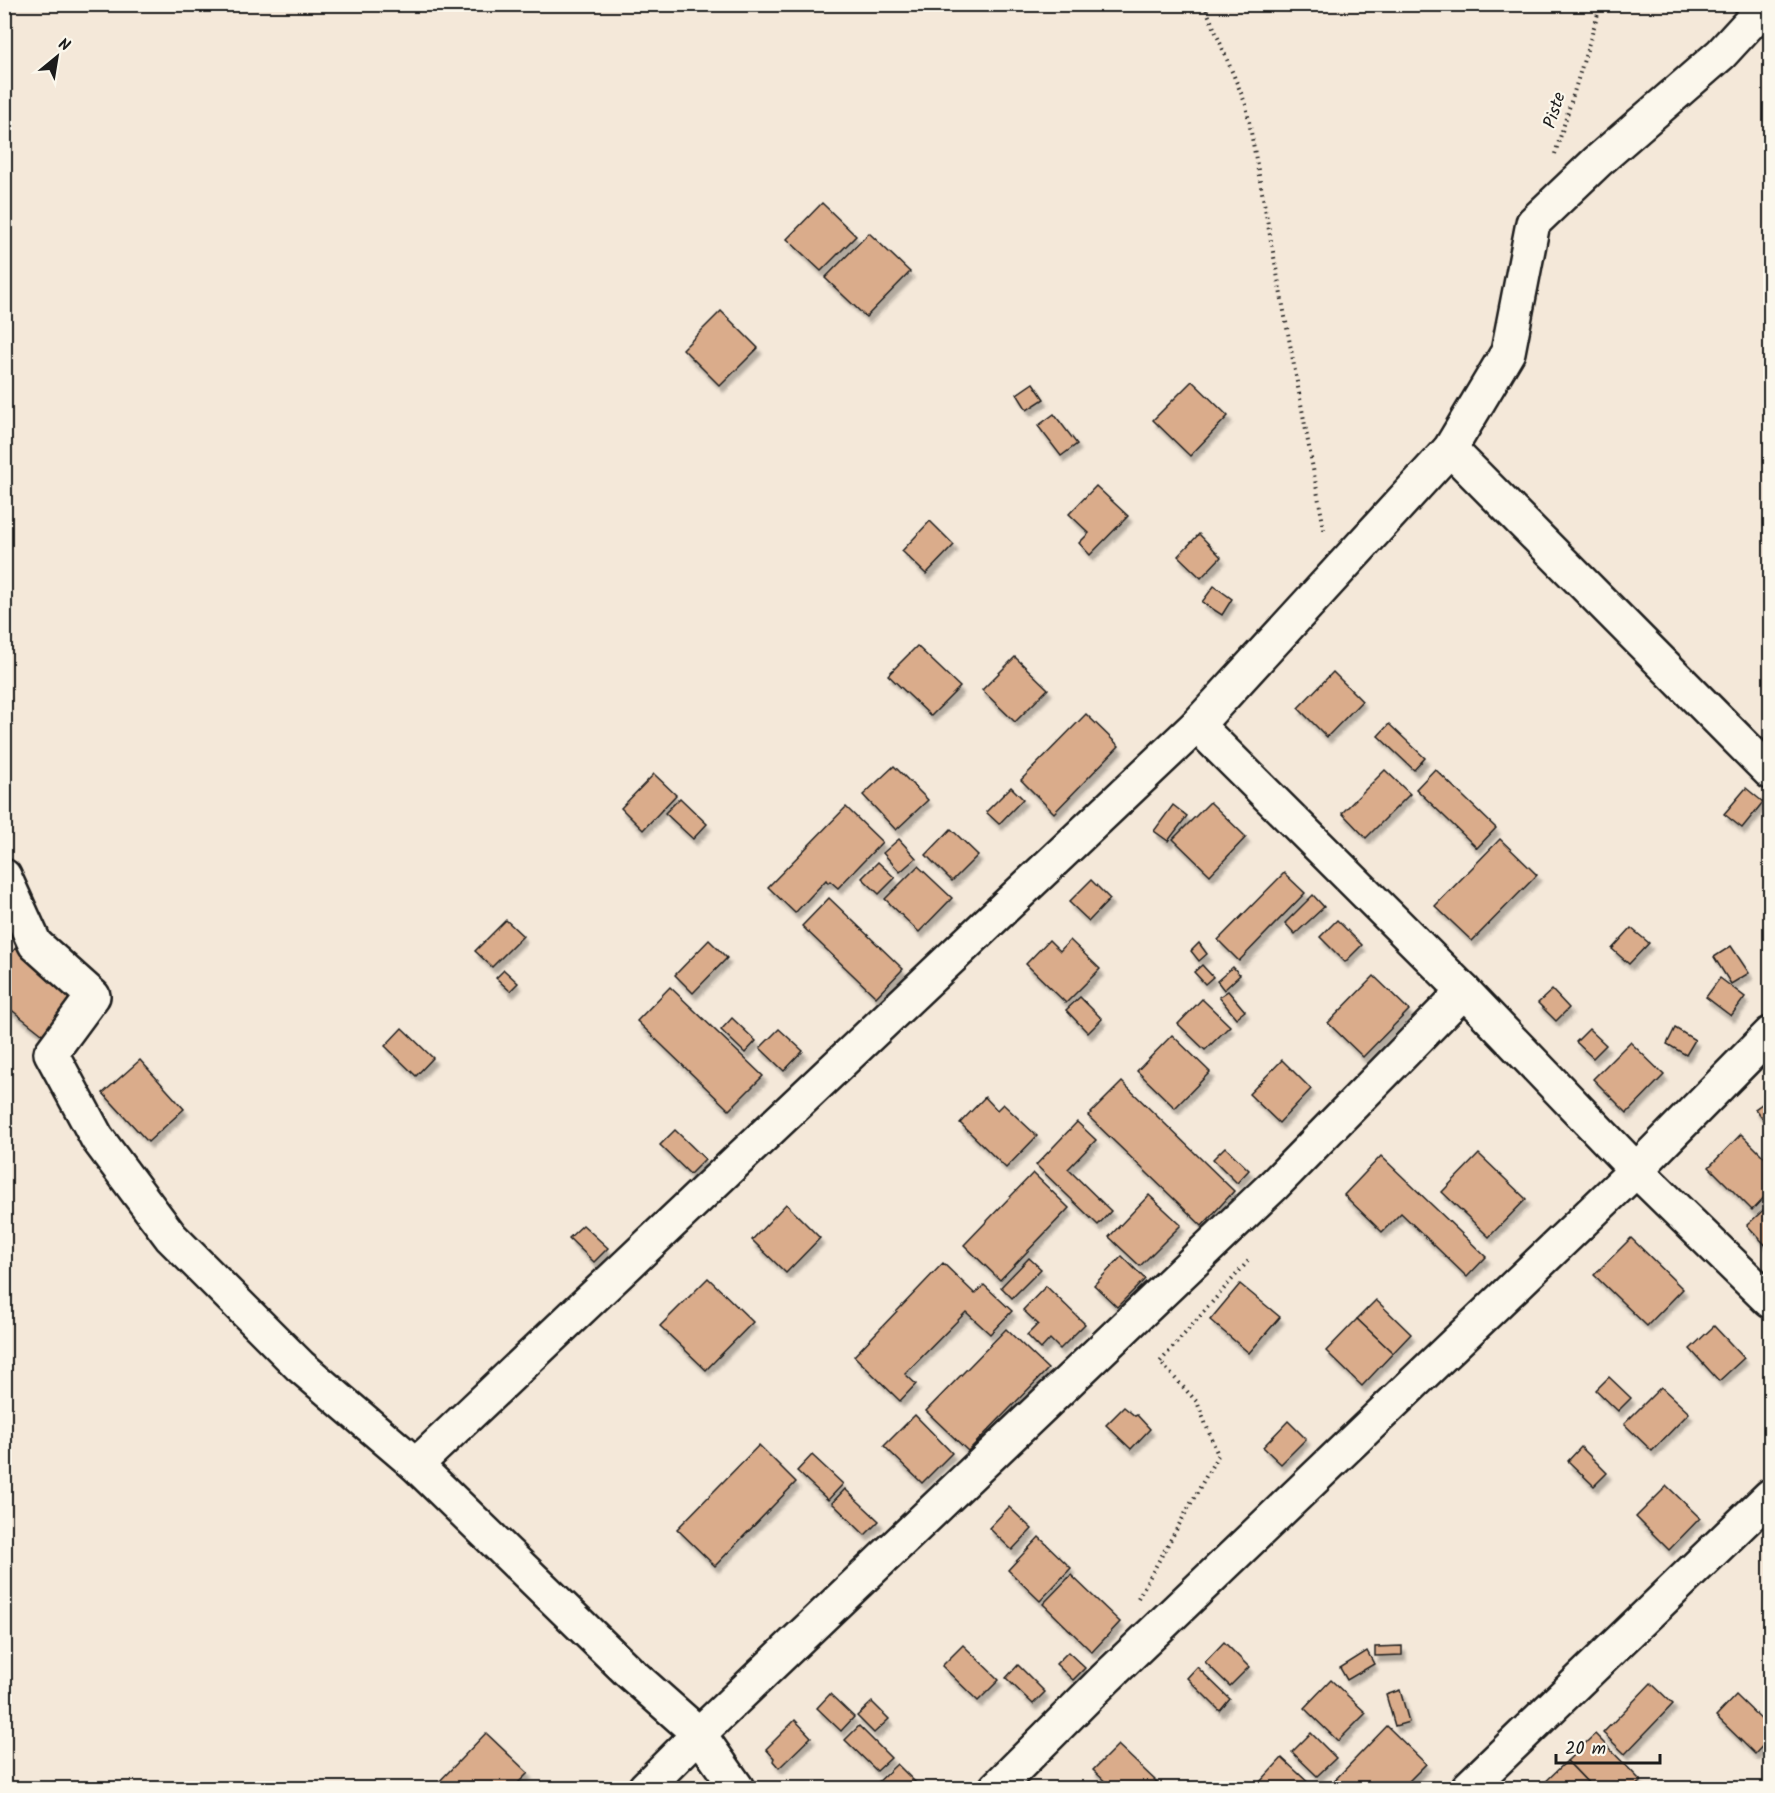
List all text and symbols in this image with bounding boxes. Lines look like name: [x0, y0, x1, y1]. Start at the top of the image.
north arrow: [27, 27, 87, 87]
text: N: [53, 32, 74, 59]
street label: Piste: [1536, 89, 1575, 132]
scale bar: [1556, 1727, 1660, 1765]
text: 20 m: [1565, 1735, 1606, 1764]

